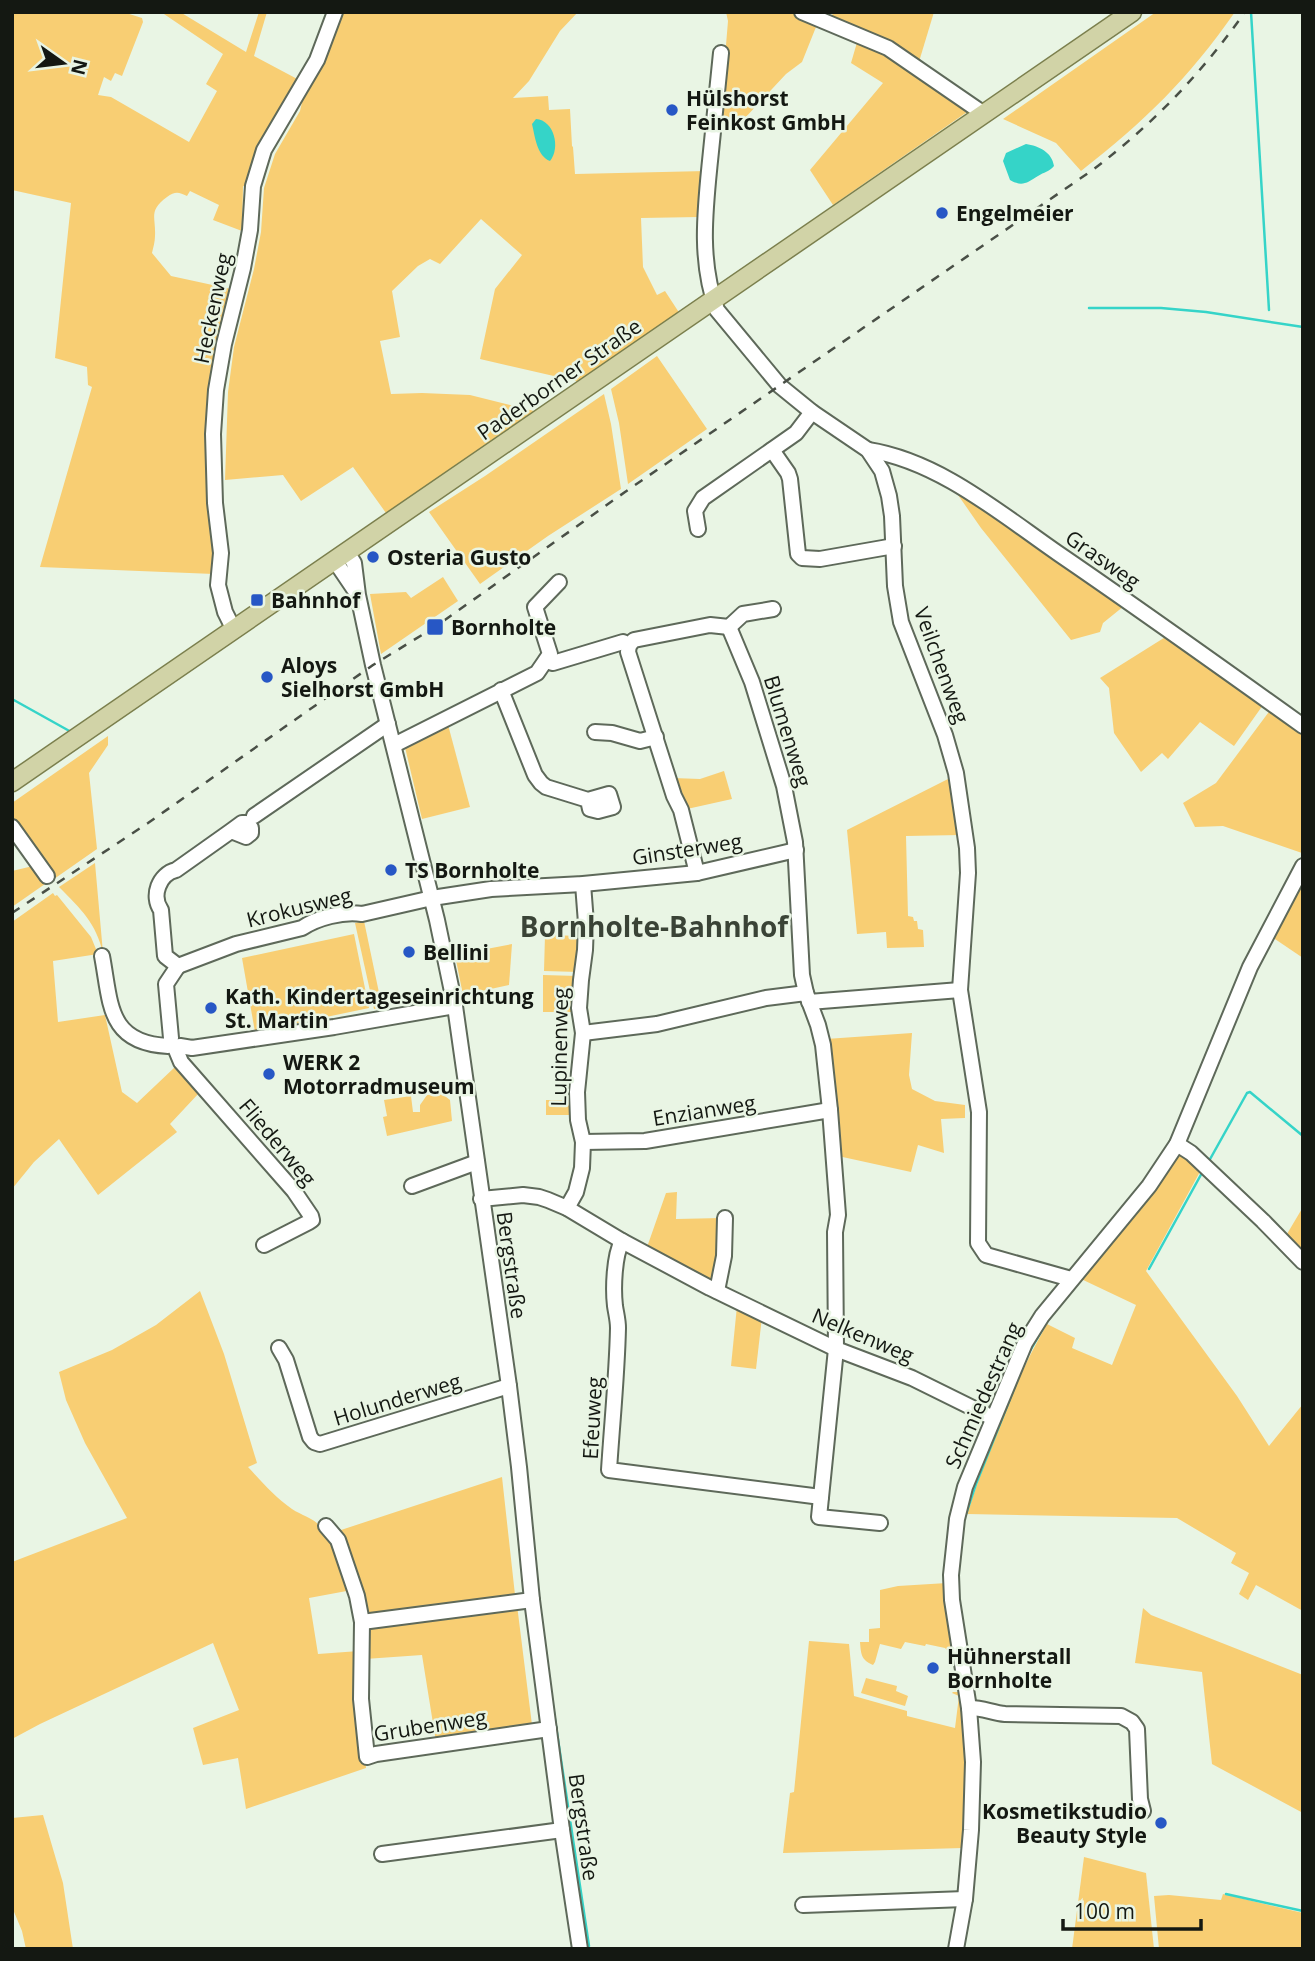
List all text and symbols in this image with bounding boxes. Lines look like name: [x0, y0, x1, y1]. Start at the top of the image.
north arrow: [28, 28, 98, 98]
text: N: [65, 56, 94, 78]
place label: Hülshorst Feinkost GmbH: [686, 84, 846, 136]
marker: Hülshorst Feinkost GmbH: [664, 102, 680, 118]
place label: Engelmeier: [956, 199, 1074, 227]
marker: Engelmeier: [934, 205, 950, 221]
street label: Heckenweg: [187, 250, 237, 366]
street label: Paderborner Straße: [471, 312, 647, 446]
street label: Grasweg: [1060, 523, 1146, 595]
place label: Osteria Gusto: [387, 543, 531, 571]
marker: Osteria Gusto: [365, 549, 381, 565]
place label: Bahnhof: [271, 586, 362, 614]
marker: Bahnhof: [249, 592, 265, 608]
street label: Veilchenweg: [908, 603, 976, 727]
place label: Bornholte: [451, 613, 556, 641]
marker: Bornholte: [425, 617, 445, 637]
place label: Aloys Sielhorst GmbH: [281, 651, 444, 703]
marker: Aloys Sielhorst GmbH: [259, 669, 275, 685]
street label: Blumenweg: [758, 672, 818, 790]
street label: Ginsterweg: [630, 827, 744, 871]
place label: TS Bornholte: [405, 856, 539, 884]
marker: TS Bornholte: [383, 862, 399, 878]
street label: Krokusweg: [243, 880, 355, 934]
district label: Bornholte-Bahnhof: [520, 907, 790, 945]
place label: Bellini: [423, 938, 489, 966]
marker: Bellini: [401, 944, 417, 960]
place label: Kath. Kindertageseinrichtung St. Martin: [225, 982, 534, 1034]
street label: Lupinenweg: [544, 987, 574, 1107]
marker: Kath. Kindertageseinrichtung St. Martin: [203, 1000, 219, 1016]
place label: WERK 2 Motorradmuseum: [283, 1048, 475, 1100]
marker: WERK 2 Motorradmuseum: [261, 1066, 277, 1082]
street label: Enzianweg: [651, 1088, 757, 1132]
street label: Fliederweg: [233, 1092, 323, 1192]
street label: Bergstraße: [491, 1210, 533, 1320]
street label: Nelkenweg: [808, 1301, 918, 1369]
street label: Schmiedestrang: [938, 1317, 1028, 1473]
street label: Holunderweg: [330, 1366, 464, 1432]
street label: Efeuweg: [576, 1376, 608, 1460]
place label: Hühnerstall Bornholte: [947, 1642, 1071, 1694]
marker: Hühnerstall Bornholte: [925, 1660, 941, 1676]
street label: Grubenweg: [372, 1702, 488, 1748]
street label: Bergstraße: [563, 1772, 605, 1882]
place label: Kosmetikstudio Beauty Style: [982, 1797, 1147, 1849]
marker: Kosmetikstudio Beauty Style: [1153, 1815, 1169, 1831]
scale bar: [1063, 1888, 1201, 1932]
text: 100 m: [1074, 1897, 1135, 1925]

